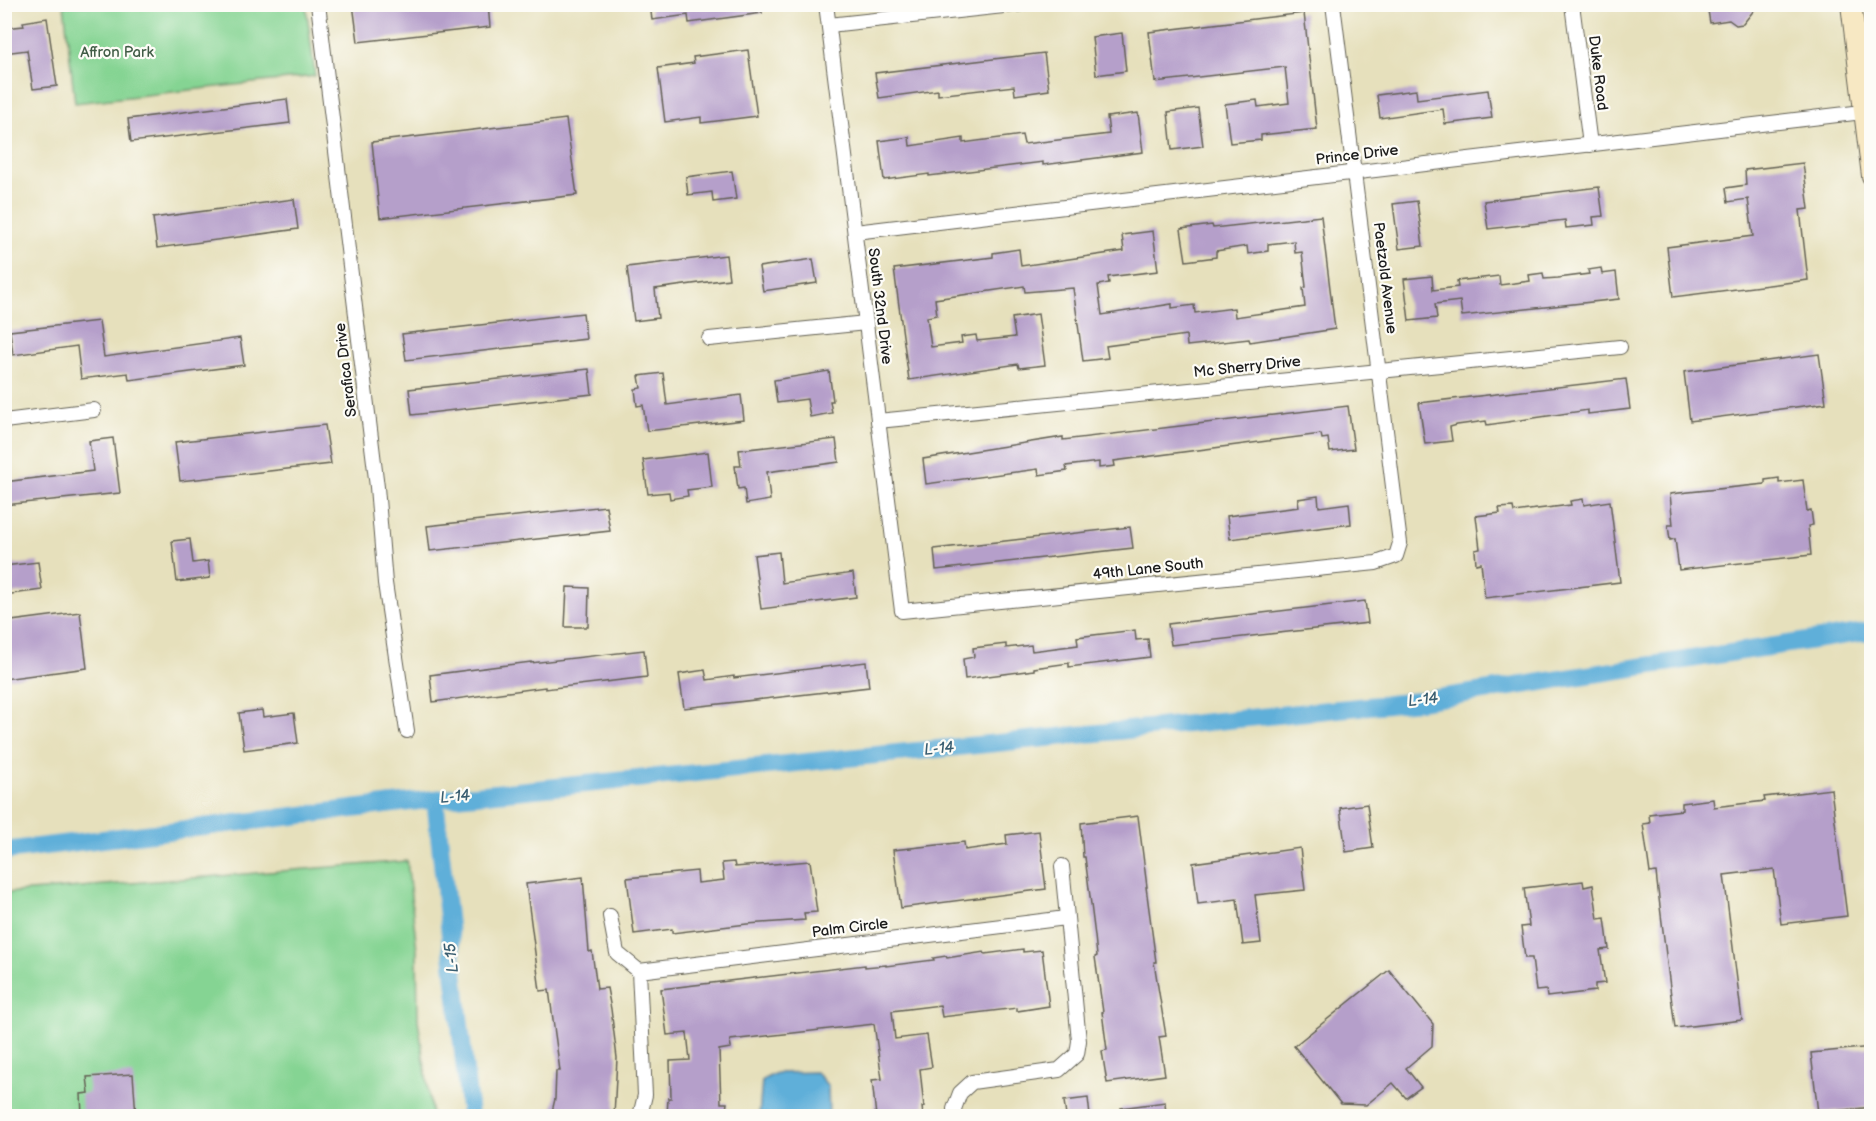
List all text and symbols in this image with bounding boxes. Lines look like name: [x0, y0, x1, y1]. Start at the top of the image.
street label: Duke Road: [1584, 34, 1612, 112]
park label: Affron Park: [80, 43, 154, 62]
street label: Prince Drive: [1315, 141, 1399, 169]
street label: Paetzold Avenue: [1369, 221, 1401, 335]
street label: South 32nd Drive: [863, 247, 897, 365]
street label: Serafica Drive: [331, 322, 361, 418]
street label: Mc Sherry Drive: [1192, 352, 1302, 382]
street label: 49th Lane South: [1092, 554, 1204, 584]
water label: L-14: [1407, 689, 1440, 711]
water label: L-14: [923, 738, 955, 760]
water label: L-14: [439, 786, 471, 808]
street label: Palm Circle: [811, 914, 889, 942]
water label: L-15: [441, 941, 463, 974]

